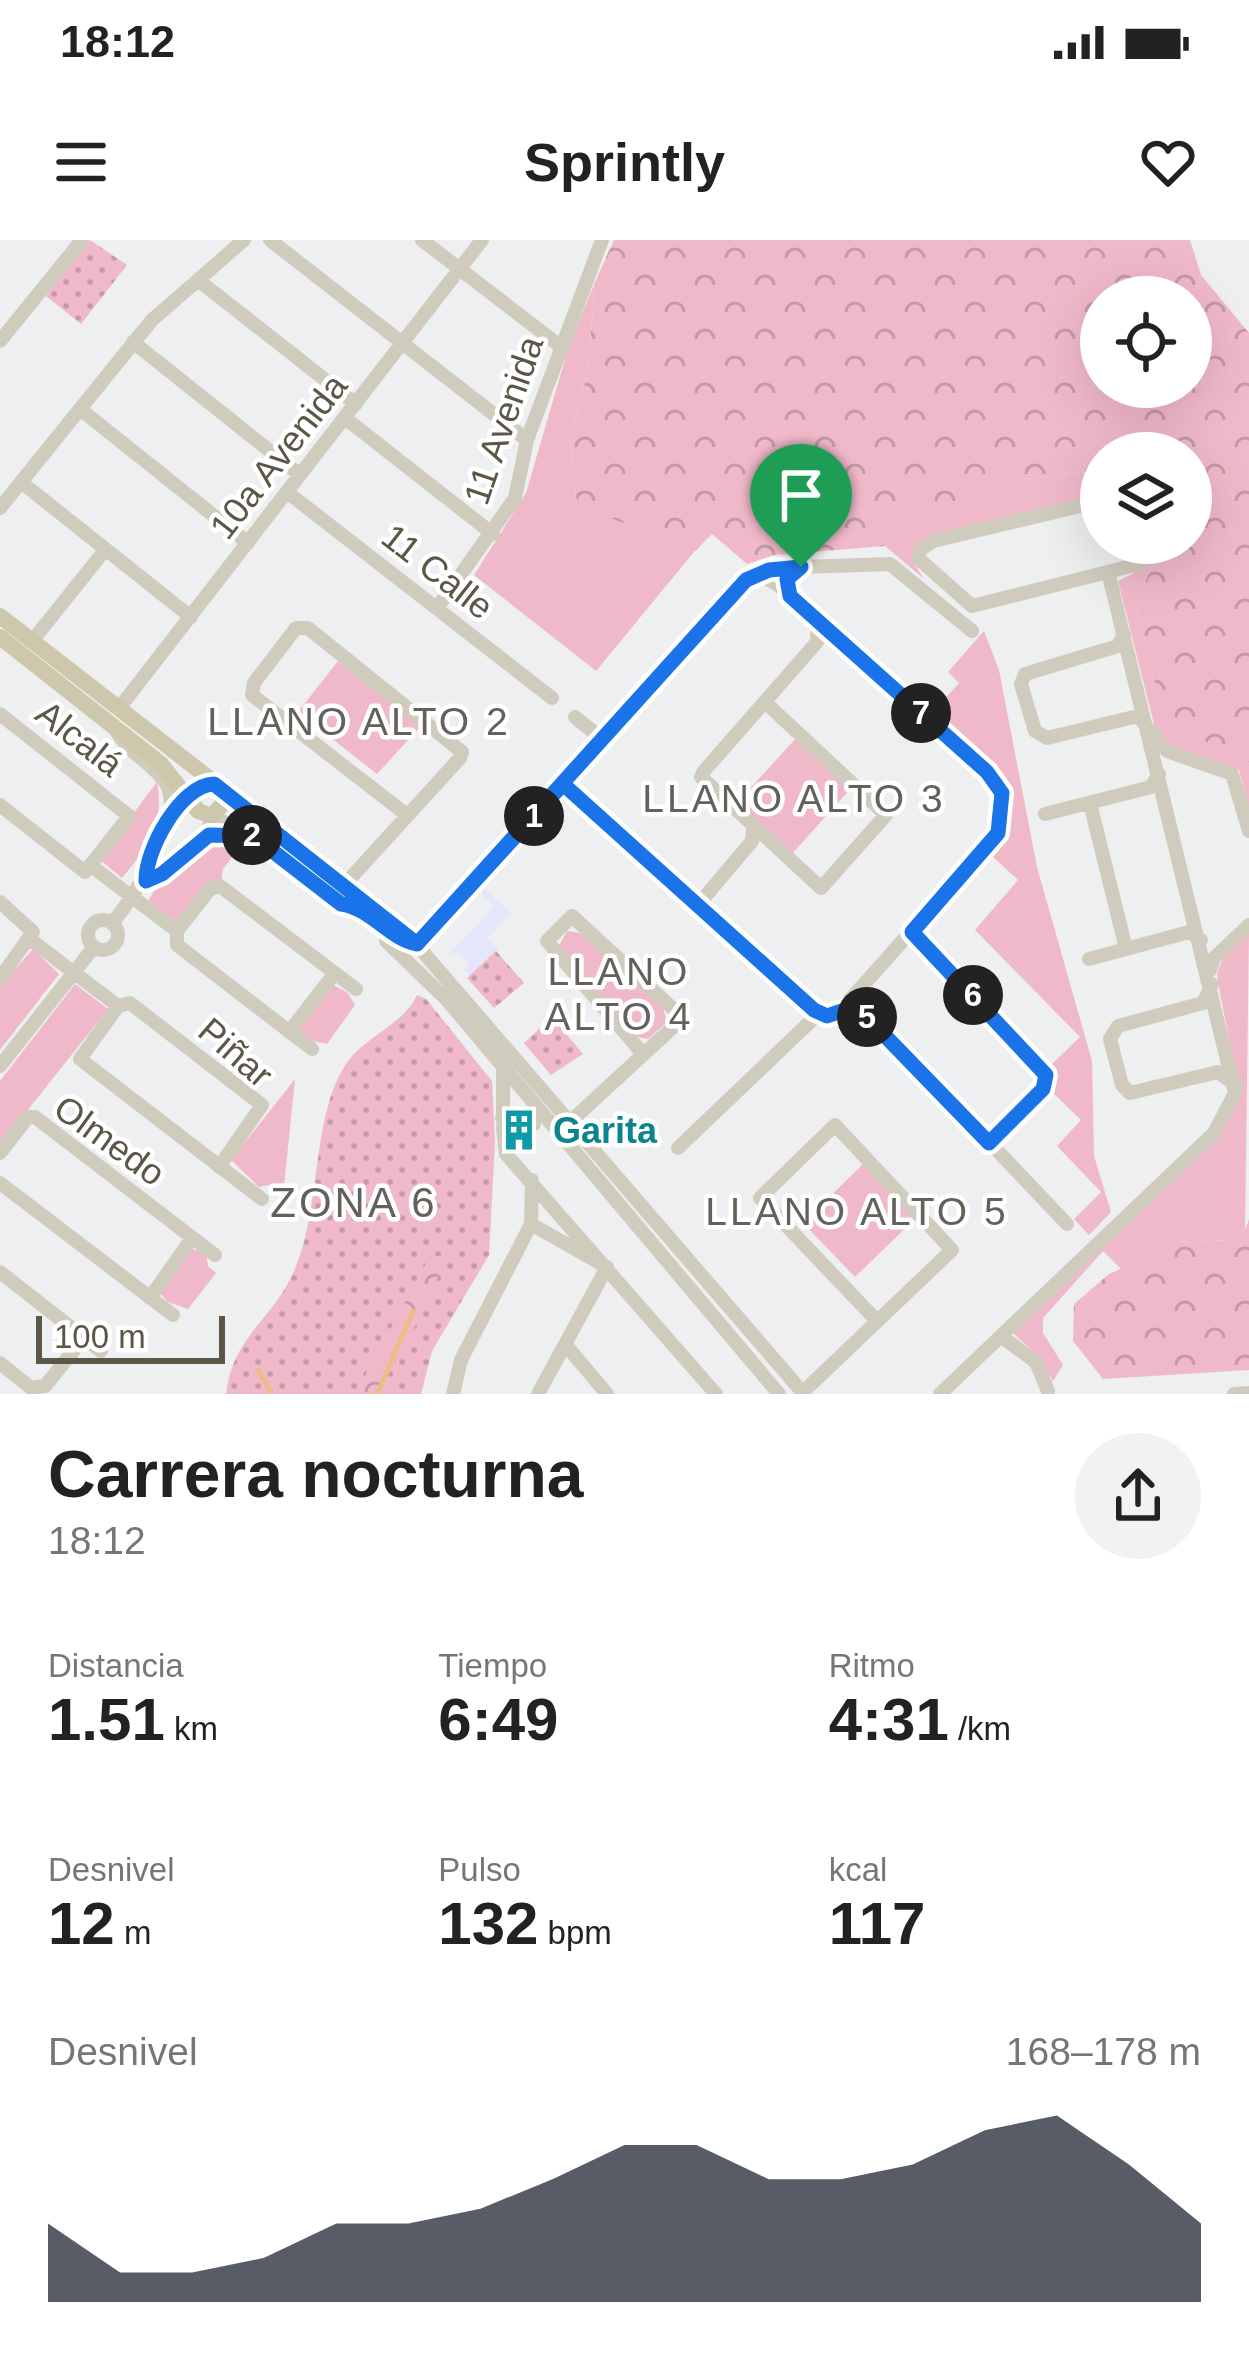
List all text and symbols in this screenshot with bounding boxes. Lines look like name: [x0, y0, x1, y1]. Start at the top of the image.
text: 18:12: [60, 16, 175, 67]
icon: menu: [48, 129, 114, 195]
icon: heart: [1135, 129, 1201, 195]
text: Sprintly: [524, 132, 725, 192]
map controls: [1080, 276, 1212, 564]
button: locate: [1080, 276, 1212, 408]
street label: 11 Avenida: [456, 330, 552, 509]
street label: 10a Avenida: [201, 365, 356, 547]
button: layers: [1080, 432, 1212, 564]
pin: [750, 444, 852, 567]
icon: arrive: [768, 462, 834, 528]
street label: 11 Calle: [374, 515, 501, 627]
pin: 7: [891, 683, 951, 743]
street label: Alcalá: [28, 692, 132, 785]
text: 7: [912, 694, 930, 731]
district label: LLANO ALTO 2: [207, 700, 511, 743]
district label: LLANO ALTO 3: [642, 777, 946, 820]
pin: 1: [504, 786, 564, 846]
text: 1: [525, 797, 543, 834]
pin: 2: [222, 805, 282, 865]
text: 2: [243, 816, 261, 853]
district label: LLANO ALTO 4: [545, 950, 693, 1038]
pin: 6: [943, 965, 1003, 1025]
text: 6: [964, 976, 982, 1013]
pin: 5: [837, 987, 897, 1047]
text: 5: [858, 998, 876, 1035]
street label: Piñar: [191, 1009, 281, 1095]
street label: Olmedo: [47, 1087, 173, 1194]
building icon: Garita: [496, 1107, 542, 1153]
place label: Garita: [553, 1110, 658, 1151]
district label: ZONA 6: [270, 1179, 438, 1226]
district label: LLANO ALTO 5: [705, 1190, 1009, 1233]
scale bar: [36, 1310, 225, 1363]
text: 100 m: [54, 1318, 146, 1355]
button: share: [1075, 1433, 1201, 1559]
text: Carrera nocturna: [48, 1437, 584, 1511]
text: 18:12: [48, 1519, 146, 1562]
text: Distancia: [48, 1647, 184, 1684]
text: Tiempo: [438, 1647, 547, 1684]
text: Ritmo: [829, 1647, 915, 1684]
text: 1.51: [48, 1686, 165, 1753]
text: 6:49: [438, 1686, 558, 1753]
text: 4:31: [829, 1686, 949, 1753]
text: km: [165, 1710, 218, 1747]
text: /km: [949, 1710, 1011, 1747]
text: Desnivel: [48, 1851, 175, 1888]
text: Pulso: [438, 1851, 521, 1888]
text: kcal: [829, 1851, 887, 1888]
text: 12: [48, 1890, 115, 1957]
text: 132: [438, 1890, 538, 1957]
text: 117: [829, 1890, 925, 1957]
text: m: [115, 1914, 151, 1951]
text: bpm: [538, 1914, 612, 1951]
text: Desnivel: [48, 2030, 198, 2073]
text: 168–178 m: [1006, 2030, 1201, 2073]

